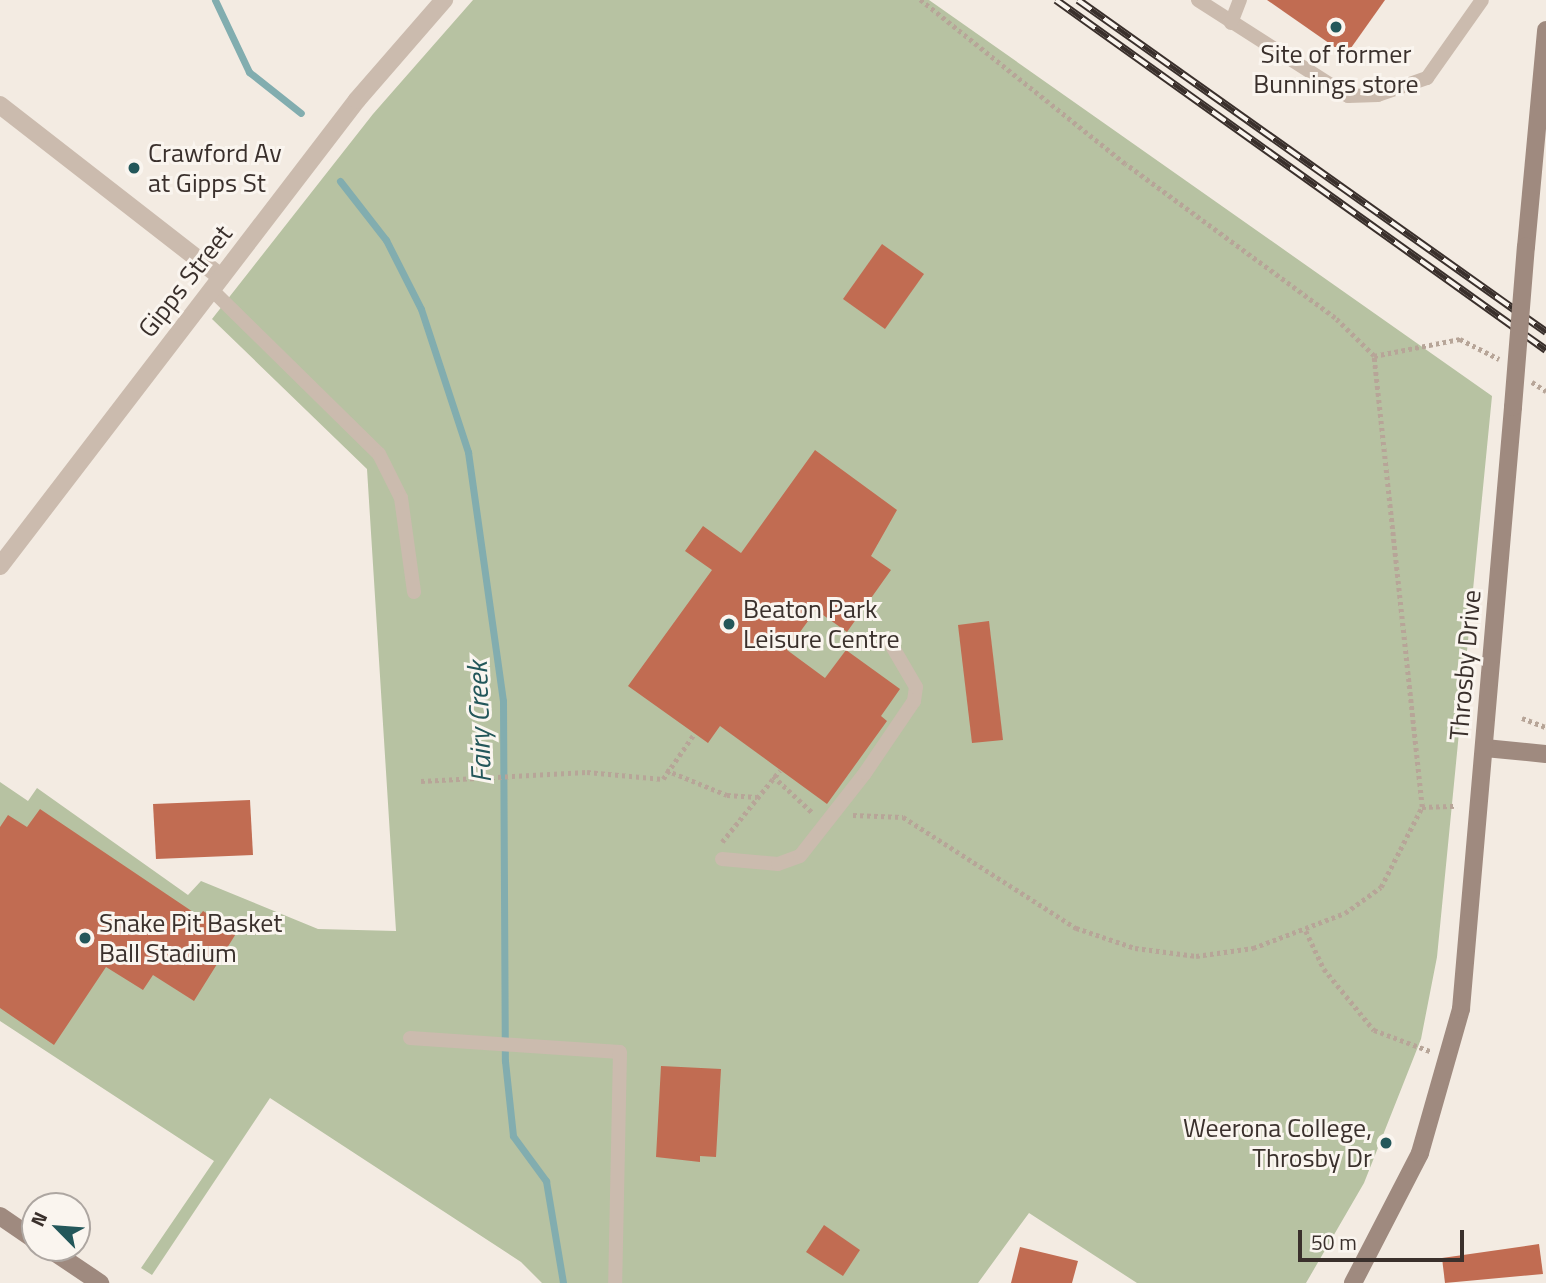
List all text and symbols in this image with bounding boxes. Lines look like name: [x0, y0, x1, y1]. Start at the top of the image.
marker: Site of former Bunnings store: [1328, 19, 1344, 35]
place label: Site of former Bunnings store: [1253, 38, 1419, 100]
place label: Crawford Av at Gipps St: [148, 137, 282, 198]
marker: Crawford Av at Gipps St: [126, 160, 142, 176]
street label: Gipps Street: [131, 219, 239, 343]
street label: Throsby Drive: [1443, 589, 1487, 741]
place label: Beaton Park Leisure Centre: [743, 593, 900, 654]
marker: Beaton Park Leisure Centre: [721, 616, 737, 632]
water label: Fairy Creek: [460, 661, 498, 783]
place label: Snake Pit Basket Ball Stadium: [99, 907, 282, 968]
marker: Snake Pit Basket Ball Stadium: [77, 930, 93, 946]
place label: Weerona College, Throsby Dr: [1183, 1112, 1372, 1174]
marker: Weerona College, Throsby Dr: [1378, 1135, 1394, 1151]
north arrow: [21, 1192, 91, 1262]
text: N: [22, 1207, 54, 1231]
scale bar: [1301, 1216, 1467, 1260]
text: 50 m: [1311, 1226, 1357, 1258]

